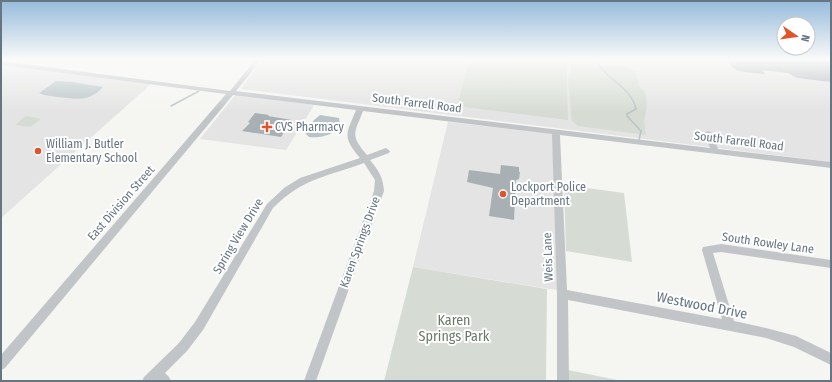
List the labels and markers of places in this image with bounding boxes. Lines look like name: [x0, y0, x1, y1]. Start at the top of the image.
place label: CVS Pharmacy: [275, 120, 344, 134]
marker: CVS Pharmacy: [262, 122, 272, 132]
place label: William J. Butler Elementary School: [46, 137, 137, 165]
marker: William J. Butler Elementary School: [33, 146, 43, 156]
place label: Lockport Police Department: [511, 180, 586, 208]
marker: Lockport Police Department: [498, 189, 508, 199]

